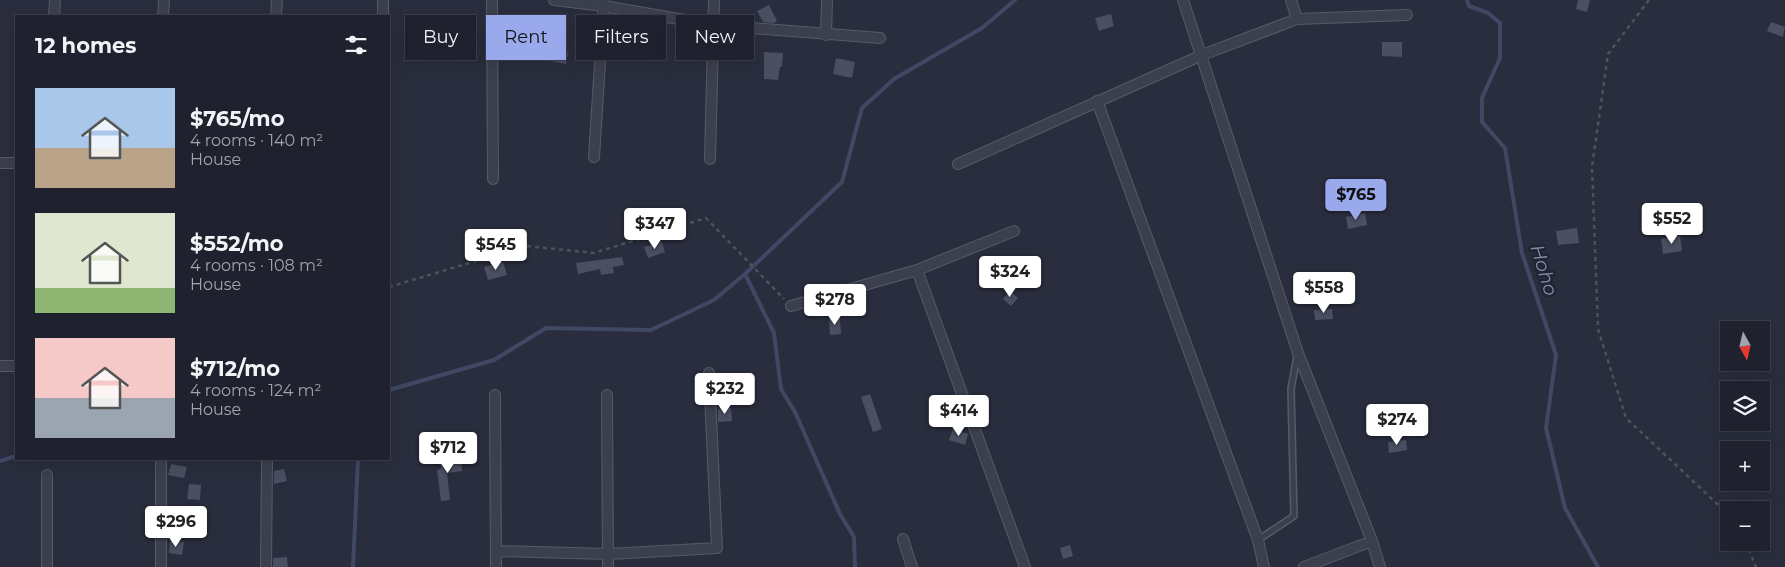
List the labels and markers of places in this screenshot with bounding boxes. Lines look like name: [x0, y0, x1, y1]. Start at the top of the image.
pin: $765: [1326, 178, 1386, 221]
pin: $552: [1642, 202, 1702, 245]
pin: $347: [625, 208, 685, 250]
pin: $545: [466, 228, 526, 271]
pin: $324: [980, 256, 1040, 298]
pin: $558: [1294, 272, 1354, 314]
pin: $278: [805, 284, 865, 326]
pin: $232: [695, 372, 755, 415]
pin: $414: [929, 394, 989, 437]
pin: $274: [1367, 404, 1427, 446]
pin: $712: [418, 432, 478, 474]
pin: $296: [146, 506, 206, 548]

